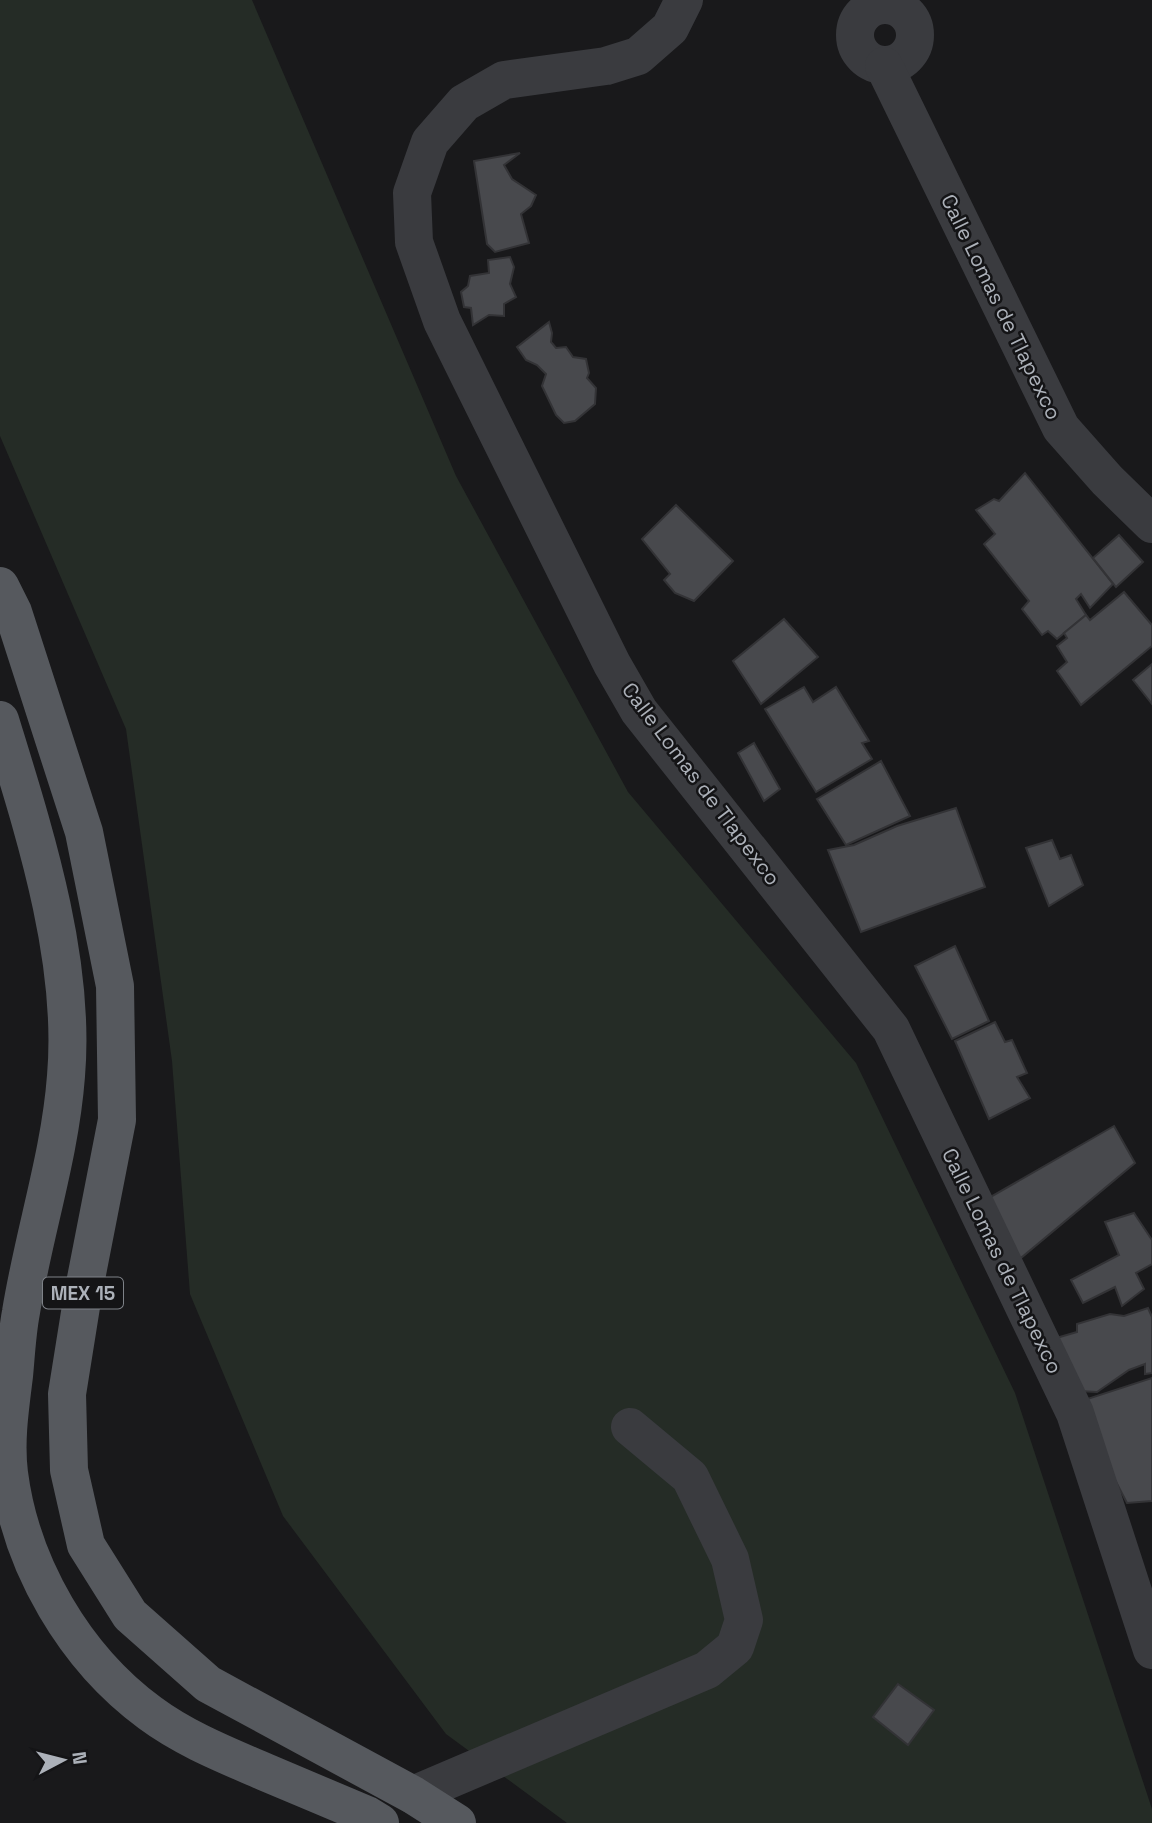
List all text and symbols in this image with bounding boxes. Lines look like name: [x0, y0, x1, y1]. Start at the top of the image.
street label: Calle Lomas de Tlapexco: [935, 190, 1068, 424]
street label: Calle Lomas de Tlapexco: [616, 677, 787, 891]
street label: Calle Lomas de Tlapexco: [936, 1144, 1069, 1378]
road number: MEX 15: [43, 1278, 123, 1308]
north arrow: [28, 1725, 98, 1795]
text: N: [66, 1750, 93, 1766]

